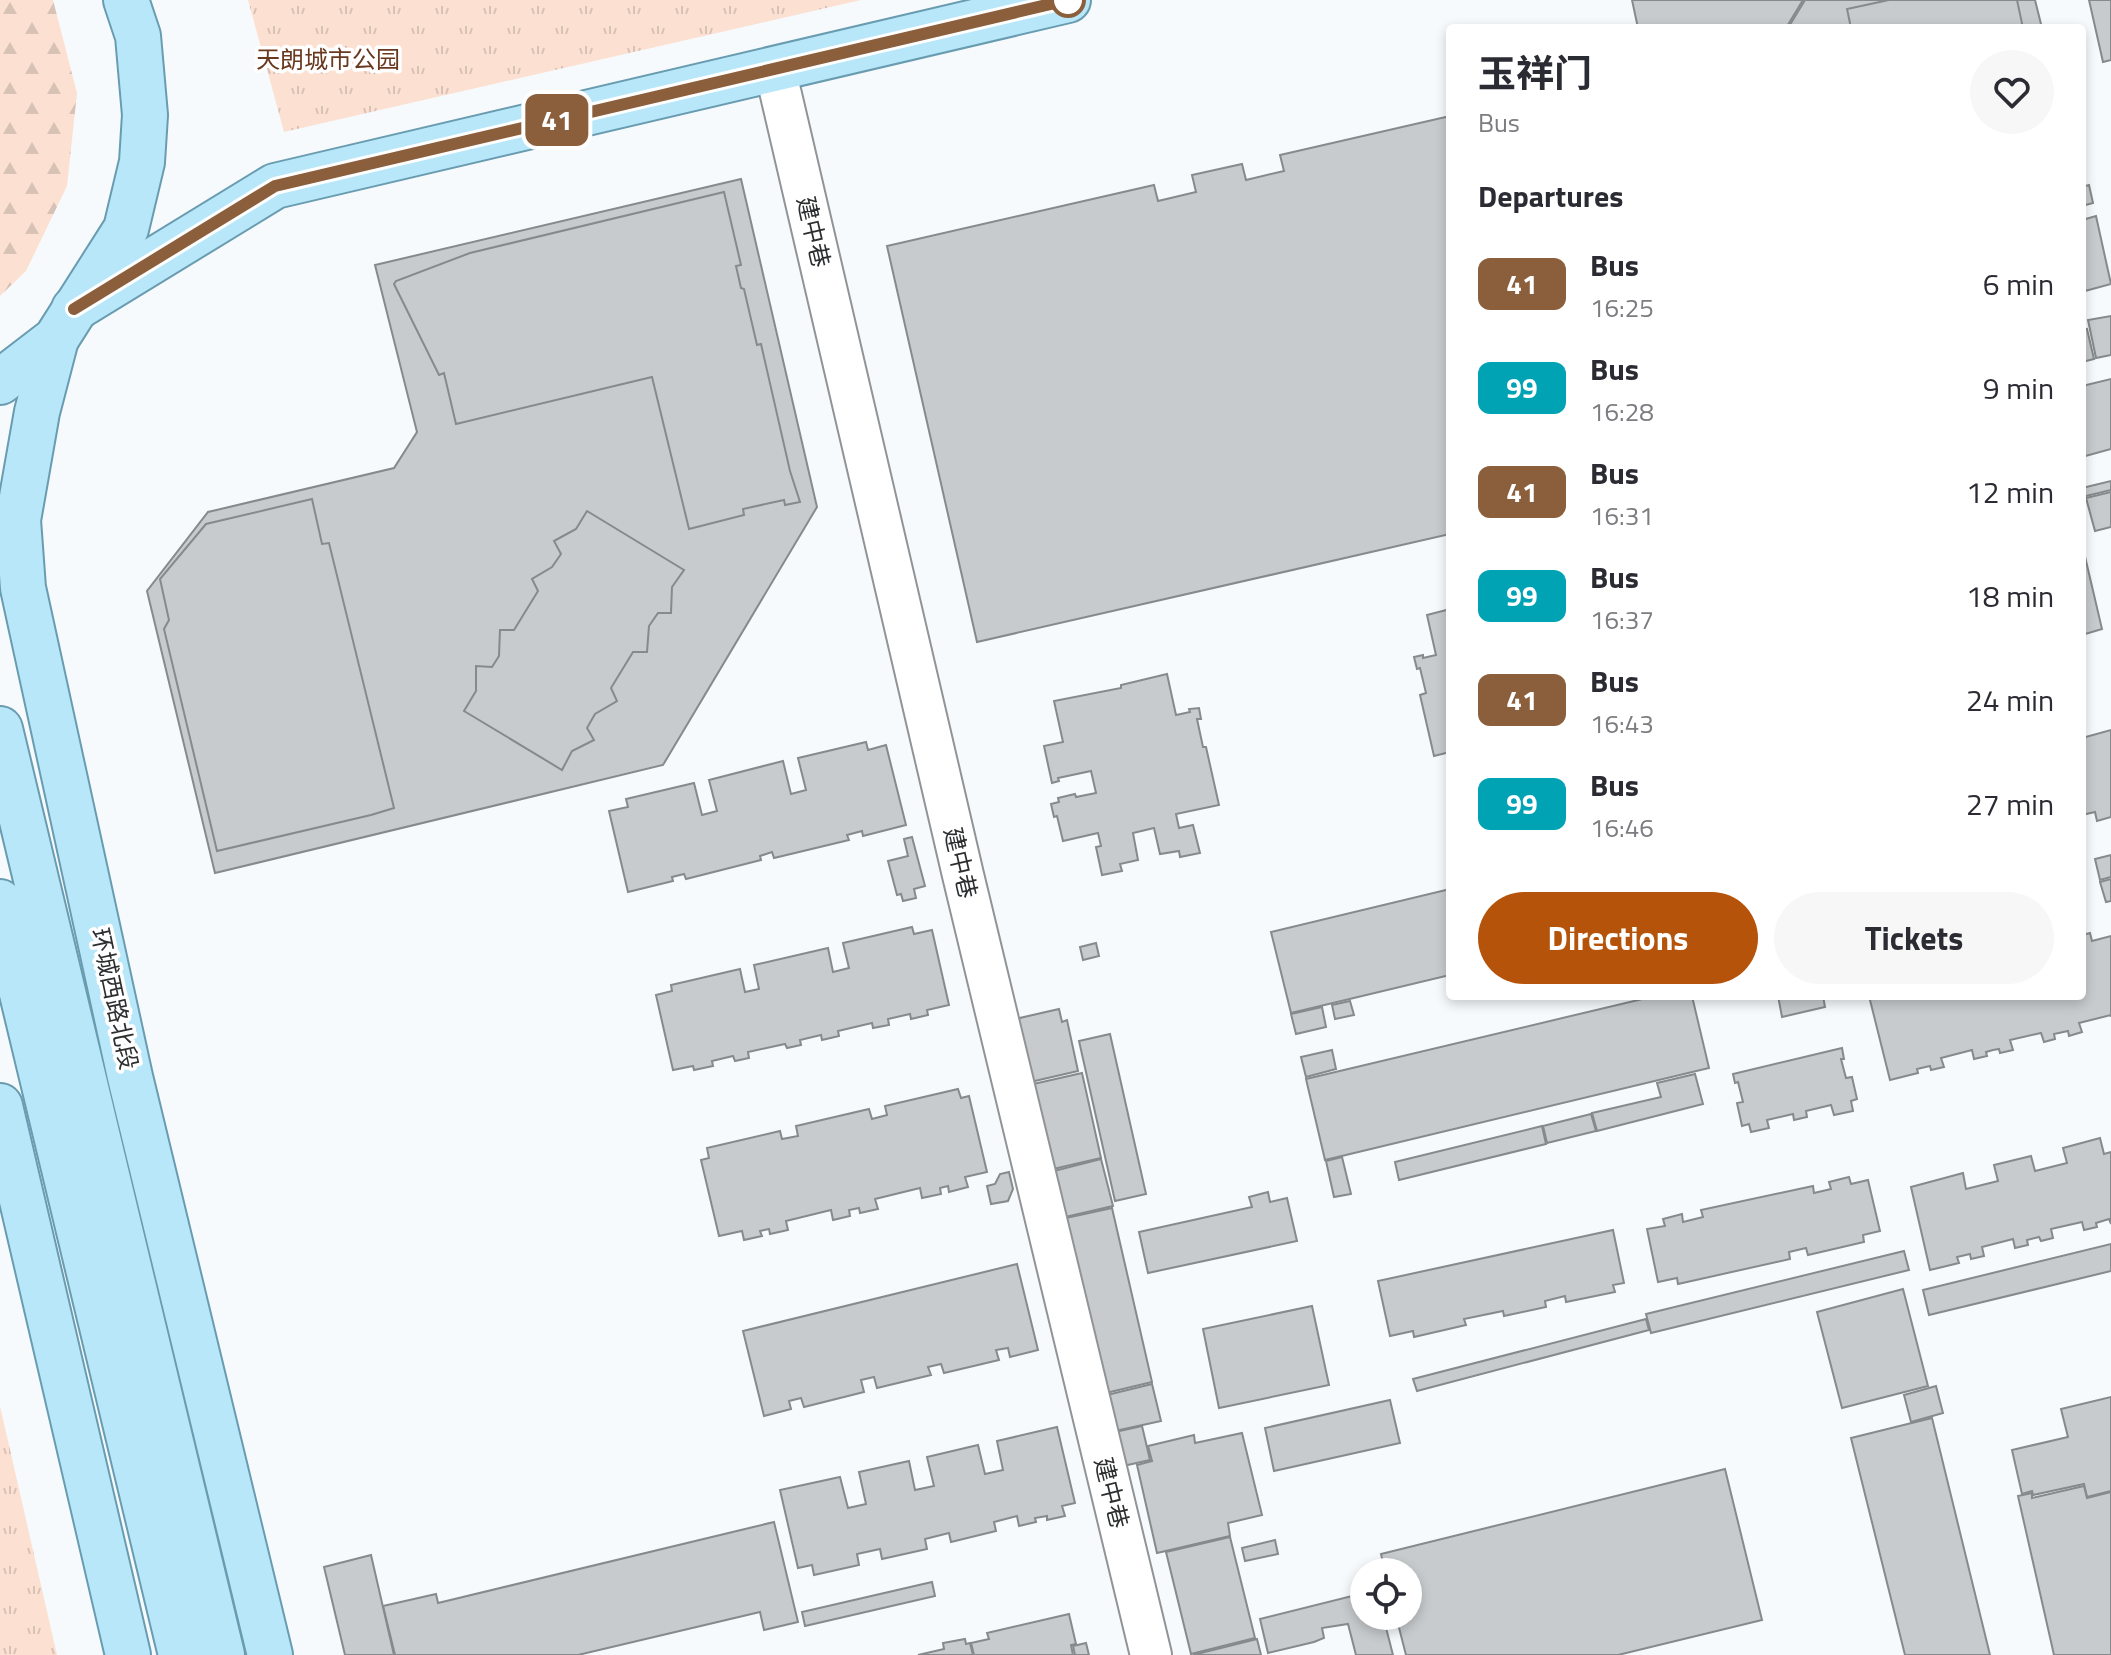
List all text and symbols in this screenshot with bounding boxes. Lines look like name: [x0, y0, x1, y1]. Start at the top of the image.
unlabelled marker: [1051, 0, 1085, 17]
park label: 天朗城市公园: [256, 41, 400, 77]
text: 玉祥门: [1478, 44, 1592, 102]
button: heart: [1970, 50, 2054, 134]
line badge: 41: [521, 94, 593, 146]
text: 41: [541, 98, 573, 141]
text: Bus: [1478, 103, 1520, 142]
text: Departures: [1478, 173, 1623, 219]
street label: 建中巷: [788, 193, 840, 271]
text: Bus: [1590, 242, 1639, 288]
text: 6 min: [1983, 261, 2054, 307]
text: 41: [1506, 262, 1538, 305]
text: 16:25: [1590, 288, 1654, 327]
text: Bus: [1590, 346, 1639, 392]
text: 9 min: [1983, 365, 2054, 411]
text: 99: [1506, 366, 1538, 409]
text: 16:28: [1590, 392, 1654, 431]
text: Bus: [1590, 450, 1639, 496]
text: 12 min: [1966, 469, 2054, 515]
text: 41: [1506, 470, 1538, 513]
text: 16:31: [1590, 496, 1654, 535]
text: Bus: [1590, 554, 1639, 600]
text: 18 min: [1966, 573, 2054, 619]
text: 99: [1506, 574, 1538, 617]
text: 16:37: [1590, 600, 1654, 639]
text: Bus: [1590, 658, 1639, 704]
text: 24 min: [1966, 677, 2054, 723]
text: 41: [1506, 678, 1538, 721]
text: 16:43: [1590, 704, 1654, 743]
text: Bus: [1590, 762, 1639, 808]
text: 27 min: [1966, 781, 2054, 827]
text: 99: [1506, 782, 1538, 825]
text: 16:46: [1590, 808, 1654, 847]
street label: 建中巷: [935, 824, 987, 902]
button: Directions: [1478, 892, 1758, 984]
button: Tickets: [1774, 892, 2054, 984]
street label: 环城西路北段: [82, 925, 148, 1073]
street label: 建中巷: [1086, 1453, 1138, 1532]
map controls: [1350, 1558, 1422, 1630]
button: locate: [1350, 1558, 1422, 1630]

